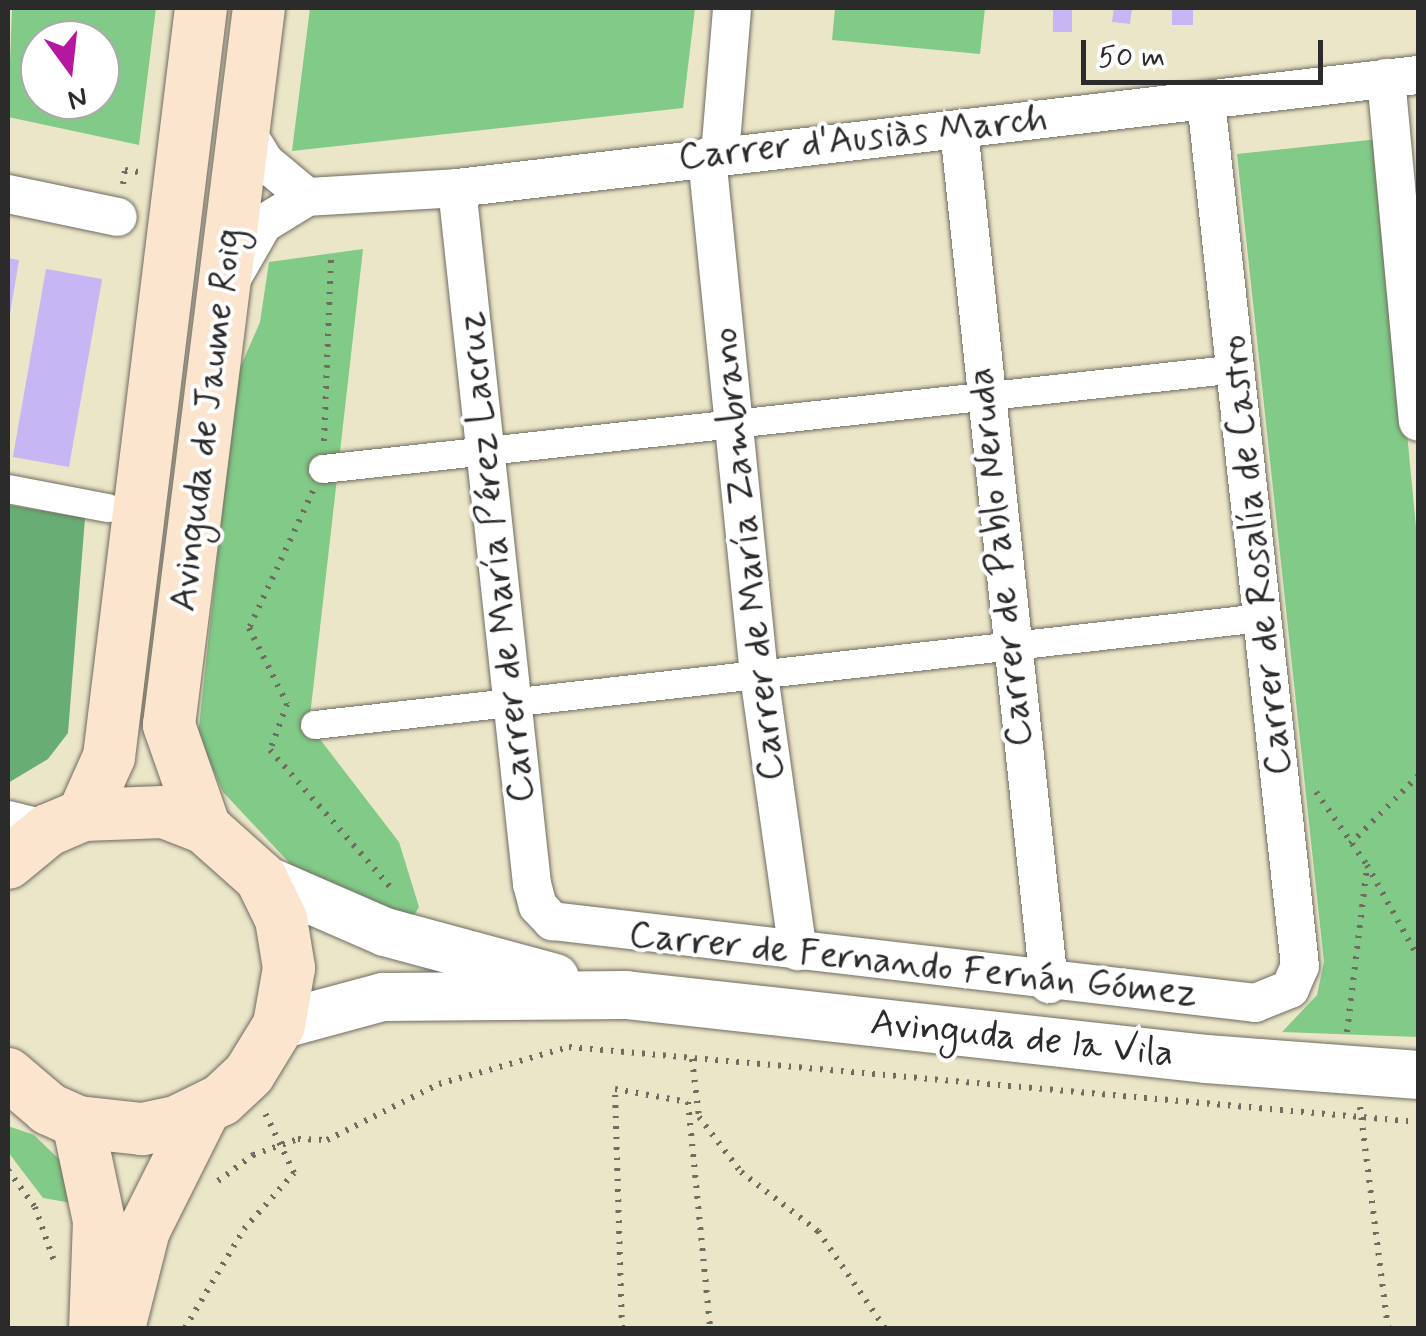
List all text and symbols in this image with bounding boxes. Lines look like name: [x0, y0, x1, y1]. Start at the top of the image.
north arrow: [20, 20, 120, 120]
scale bar: [1086, 20, 1328, 82]
text: 50 m: [1098, 38, 1165, 77]
text: N: [64, 77, 91, 118]
street label: Carrer d'Ausiàs March: [679, 97, 1047, 181]
street label: Avinguda de Jaume Roig: [161, 225, 253, 615]
street label: Carrer de María Pérez Lacruz: [449, 310, 545, 804]
street label: Carrer de María Zambrano: [703, 327, 795, 781]
street label: Carrer de Rosalía de Castro: [1211, 333, 1303, 777]
street label: Carrer de Pablo Neruda: [958, 365, 1044, 749]
street label: Carrer de Fernando Fernán Gómez: [625, 912, 1201, 1018]
street label: Avinguda de la Vila: [869, 1000, 1175, 1078]

